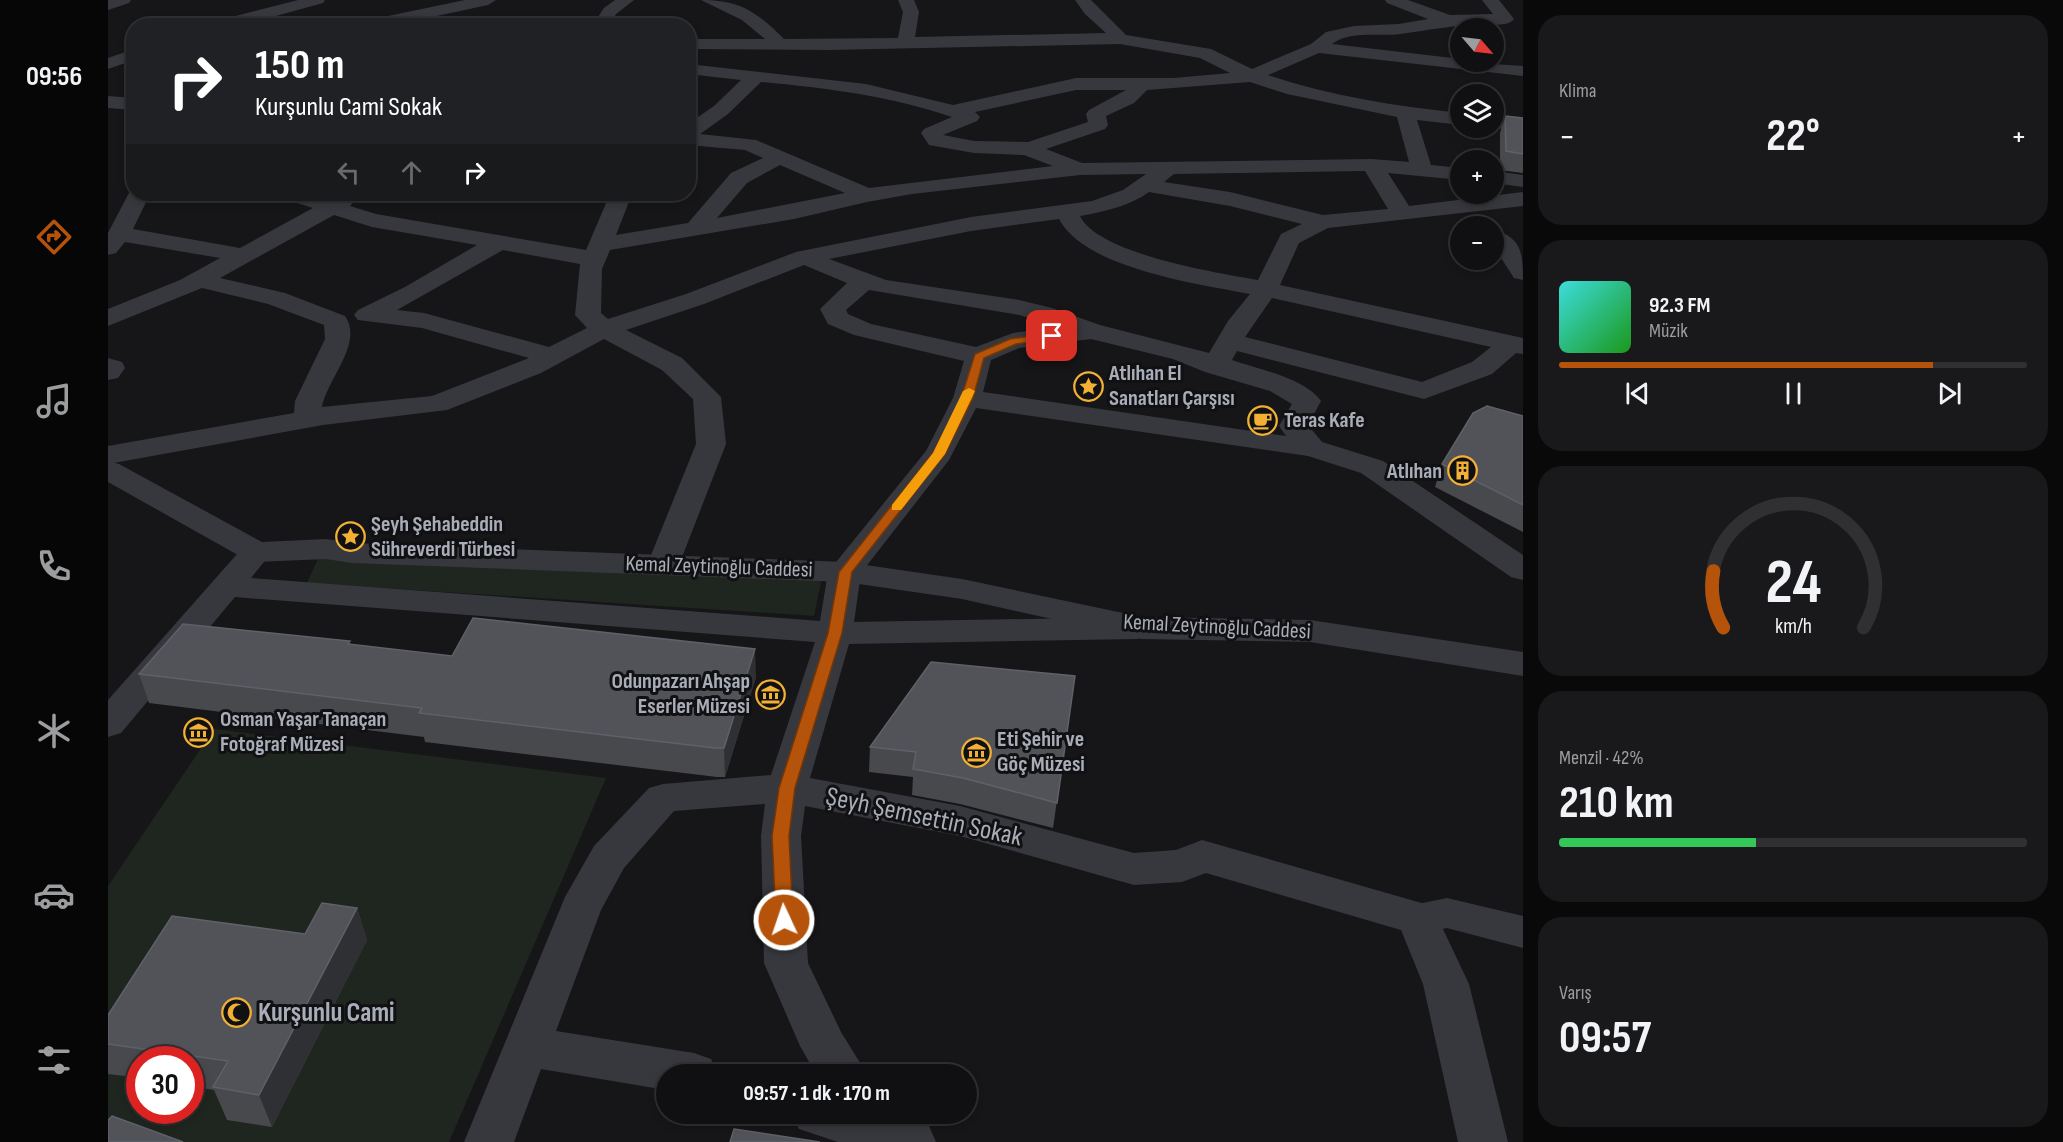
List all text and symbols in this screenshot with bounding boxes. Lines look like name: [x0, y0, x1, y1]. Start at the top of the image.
north arrow: [1450, 18, 1504, 72]
map controls: [1450, 18, 1504, 270]
text: 150 m: [255, 40, 344, 91]
icon: right: [156, 42, 234, 120]
text: 09:56: [26, 61, 82, 93]
text: Klima: [1559, 79, 1597, 103]
button: layers: [1450, 84, 1504, 138]
text: Kurşunlu Cami Sokak: [255, 91, 442, 123]
text: 22°: [1766, 109, 1820, 164]
text: −: [1559, 117, 1575, 157]
text: +: [2011, 117, 2027, 157]
button: +: [1450, 150, 1504, 204]
icon: left: [332, 156, 365, 189]
icon: ahead: [395, 156, 428, 189]
icon: right: [458, 156, 491, 189]
icon: directions: [33, 216, 75, 258]
button: −: [1450, 216, 1504, 270]
text: 92.3 FM: [1649, 292, 1711, 319]
pin: [1026, 310, 1077, 361]
icon: arrive: [1035, 319, 1068, 352]
text: Müzik: [1649, 319, 1688, 343]
place label: Atlıhan El Sanatları Çarşısı: [1108, 360, 1235, 412]
place icon: Atlıhan El Sanatları Çarşısı: [1072, 370, 1104, 402]
icon: previous: [1621, 377, 1654, 410]
icon: pause: [1777, 377, 1810, 410]
icon: next: [1933, 377, 1966, 410]
icon: music: [33, 380, 75, 422]
cafe icon: Teras Kafe: [1247, 404, 1279, 436]
place label: Teras Kafe: [1284, 407, 1365, 434]
building icon: Atlıhan: [1447, 455, 1479, 487]
place label: Atlıhan: [1386, 458, 1442, 485]
place label: Şeyh Şehabeddin Sühreverdi Türbesi: [371, 511, 515, 563]
place icon: Şeyh Şehabeddin Sühreverdi Türbesi: [334, 521, 366, 553]
icon: phone: [33, 545, 75, 587]
text: 24: [1765, 546, 1821, 621]
street label: Kemal Zeytinoğlu Caddesi: [625, 550, 813, 584]
street label: Kemal Zeytinoğlu Caddesi: [1123, 609, 1311, 645]
text: km/h: [1774, 614, 1812, 639]
place label: Odunpazarı Ahşap Eserler Müzesi: [611, 668, 750, 720]
museum icon: Odunpazarı Ahşap Eserler Müzesi: [755, 678, 787, 710]
place label: Osman Yaşar Tanaçan Fotoğraf Müzesi: [220, 706, 386, 758]
icon: climate: [33, 710, 75, 752]
museum icon: Osman Yaşar Tanaçan Fotoğraf Müzesi: [183, 716, 215, 748]
place label: Eti Şehir ve Göç Müzesi: [997, 726, 1085, 778]
museum icon: Eti Şehir ve Göç Müzesi: [960, 736, 992, 768]
text: Menzil · 42%: [1559, 746, 1644, 770]
text: 210 km: [1559, 776, 1674, 831]
street label: Şeyh Şemsettin Sokak: [823, 781, 1026, 854]
icon: car: [33, 874, 75, 916]
position arrow: [752, 888, 816, 952]
text: Varış: [1559, 981, 1592, 1005]
mosque icon: Kurşunlu Cami: [221, 997, 253, 1029]
place label: Kurşunlu Cami: [258, 997, 395, 1029]
text: 09:57: [1559, 1011, 1651, 1066]
icon: filters: [33, 1039, 75, 1081]
speed limit sign: 30: [126, 1046, 204, 1124]
text: 09:57 · 1 dk · 170 m: [743, 1080, 890, 1107]

